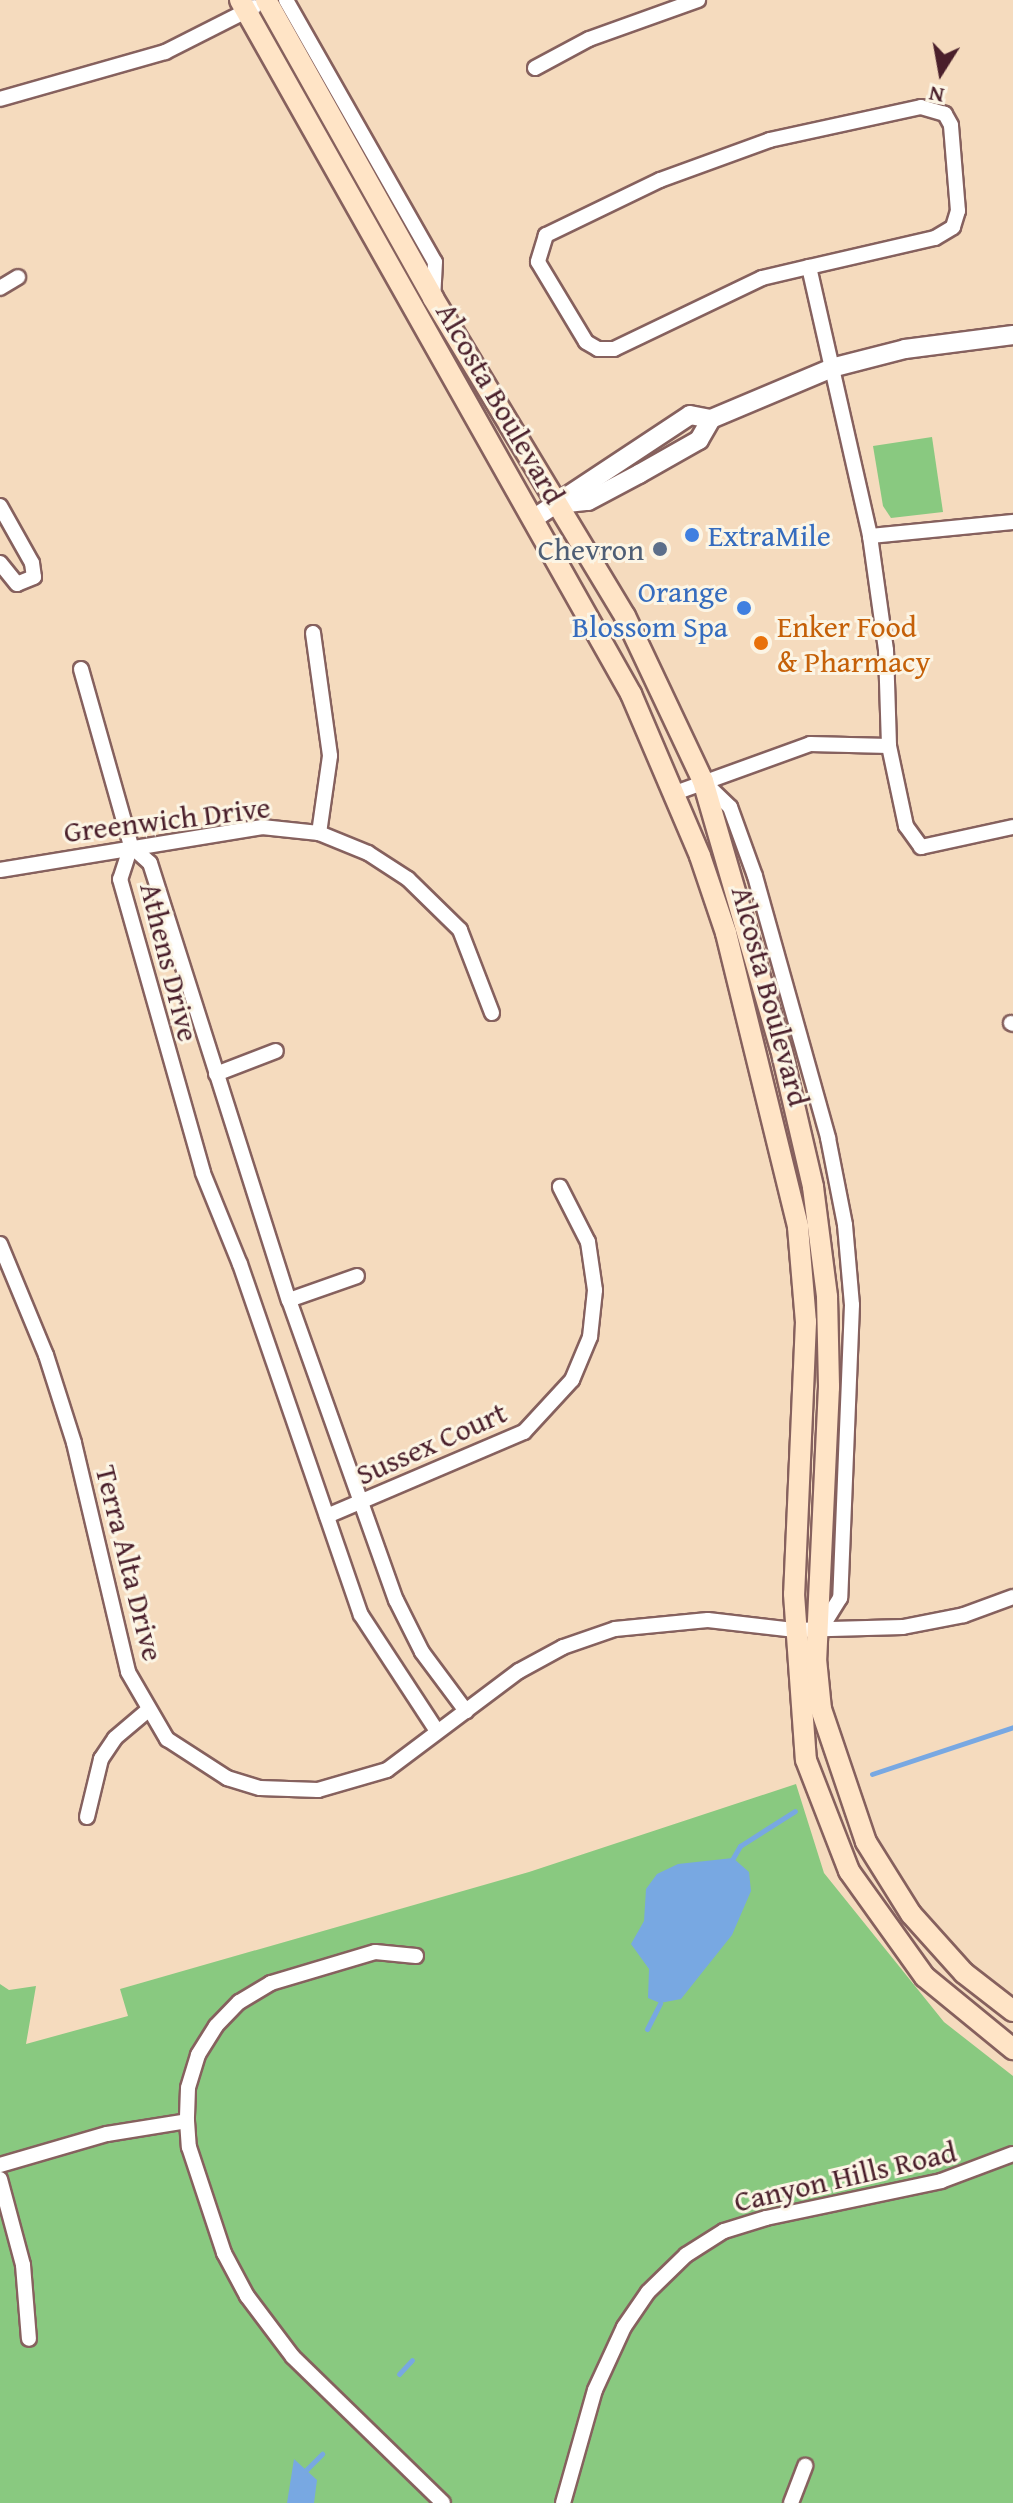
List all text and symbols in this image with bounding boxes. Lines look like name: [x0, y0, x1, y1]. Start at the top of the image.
north arrow: [901, 32, 981, 112]
text: N: [926, 78, 947, 113]
street label: Alcosta Boulevard: [429, 296, 573, 510]
place label: ExtraMile: [708, 517, 831, 553]
marker: ExtraMile: [683, 526, 701, 544]
place label: Chevron: [538, 531, 644, 567]
marker: Chevron: [651, 540, 669, 558]
place label: Orange Blossom Spa: [572, 573, 728, 644]
marker: Orange Blossom Spa: [735, 599, 753, 617]
place label: Enker Food & Pharmacy: [777, 608, 930, 678]
marker: Enker Food & Pharmacy: [752, 634, 770, 652]
street label: Greenwich Drive: [62, 788, 272, 850]
street label: Athens Drive: [133, 879, 207, 1045]
street label: Alcosta Boulevard: [724, 882, 818, 1110]
street label: Sussex Court: [350, 1394, 512, 1492]
street label: Terra Alta Drive: [88, 1461, 172, 1665]
street label: Canyon Hills Road: [730, 2133, 960, 2219]

